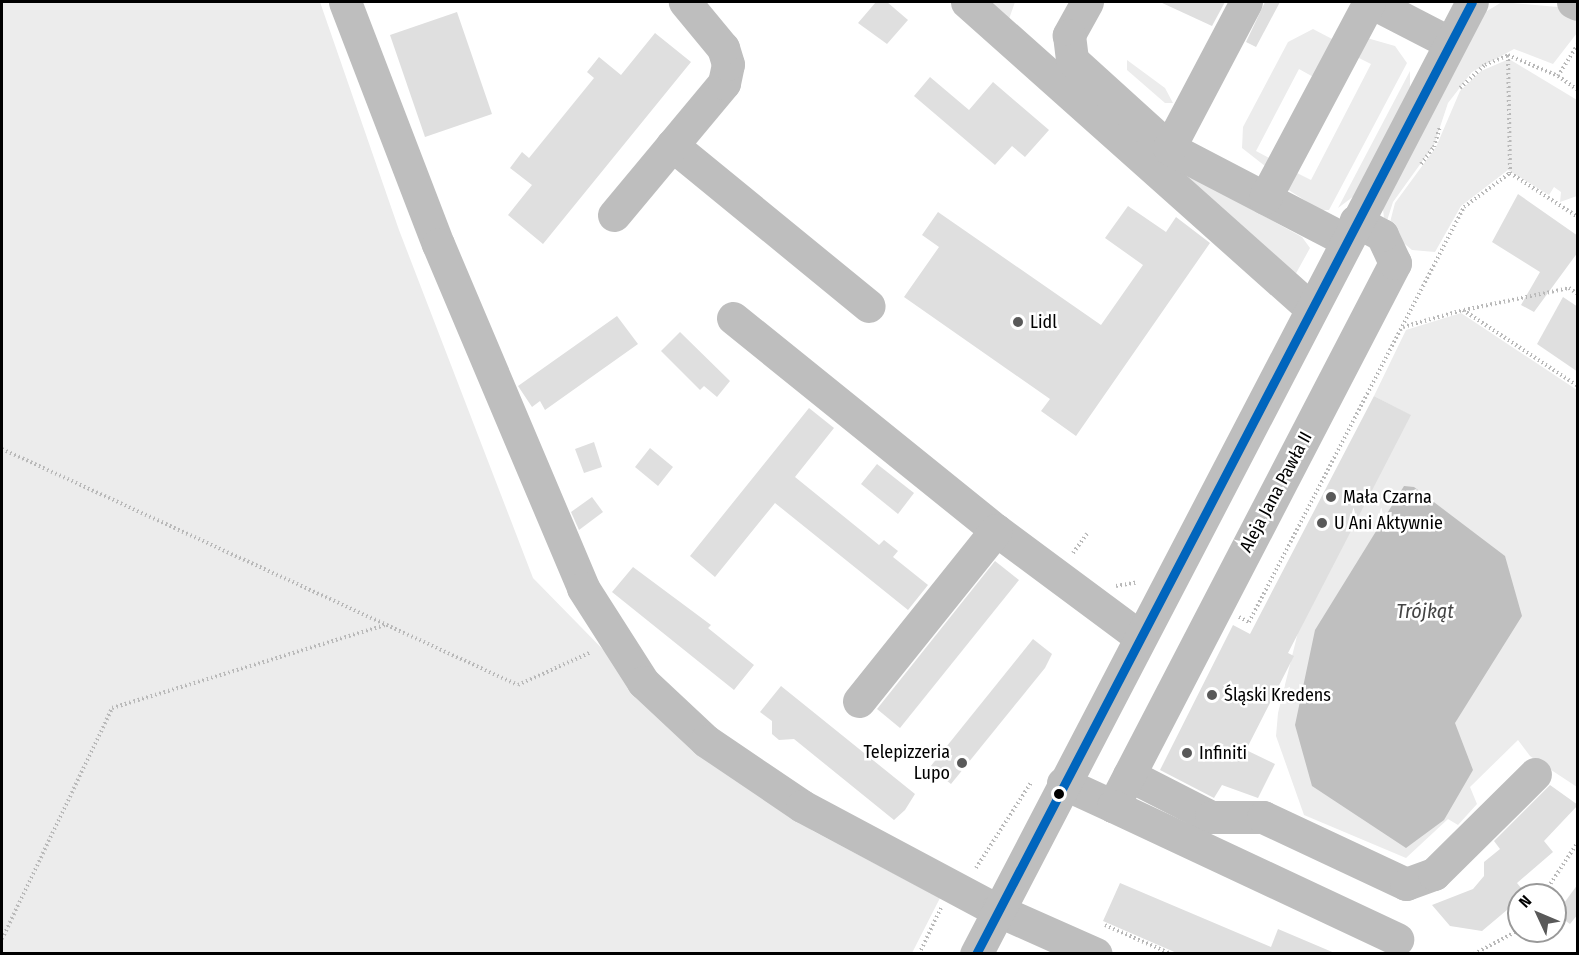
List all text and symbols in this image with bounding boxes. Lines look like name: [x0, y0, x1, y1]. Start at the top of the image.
place label: Lidl: [1030, 311, 1057, 333]
marker: Lidl: [1011, 315, 1025, 329]
street label: Aleja Jana Pawła II: [1235, 428, 1317, 556]
place label: Mała Czarna: [1343, 486, 1432, 508]
marker: Mała Czarna: [1324, 490, 1338, 504]
place label: U Ani Aktywnie: [1334, 512, 1443, 534]
marker: U Ani Aktywnie: [1315, 516, 1329, 530]
water label: Trójkąt: [1396, 599, 1454, 623]
place label: Śląski Kredens: [1224, 684, 1331, 706]
marker: Śląski Kredens: [1205, 688, 1219, 702]
place label: Telepizzeria Lupo: [863, 742, 950, 784]
place label: Infiniti: [1199, 742, 1247, 764]
marker: Infiniti: [1180, 746, 1194, 760]
marker: Telepizzeria Lupo: [955, 756, 969, 770]
unlabelled marker: [1053, 788, 1065, 800]
north arrow: [1507, 883, 1567, 943]
text: N: [1515, 891, 1535, 912]

